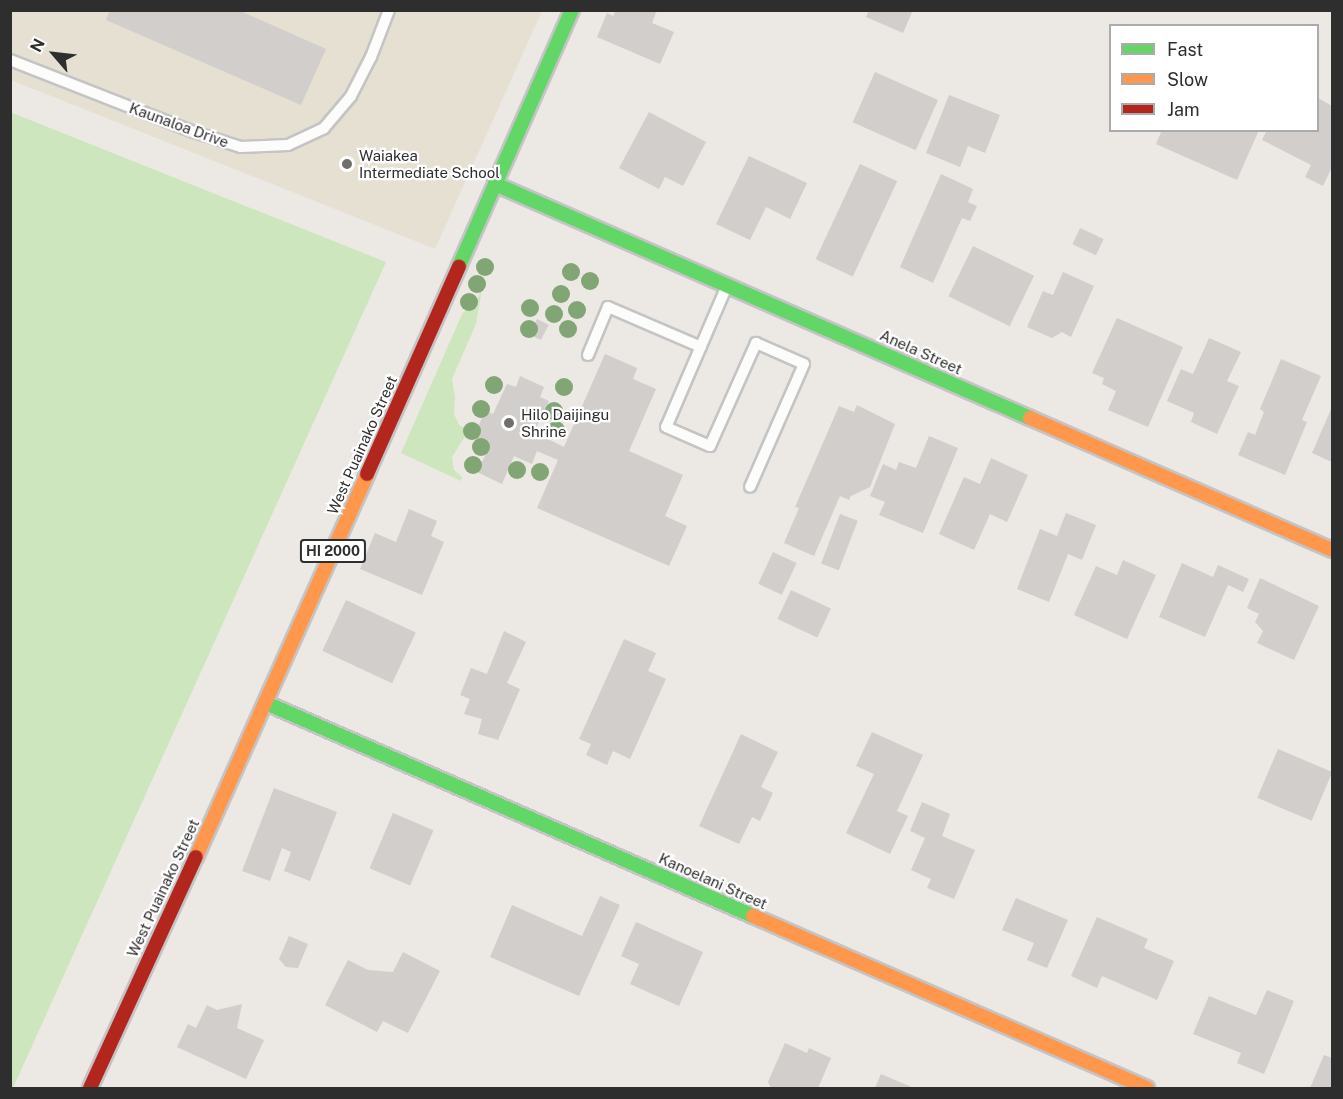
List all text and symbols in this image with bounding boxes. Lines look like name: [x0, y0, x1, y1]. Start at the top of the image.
north arrow: [24, 24, 84, 84]
legend: [1109, 24, 1319, 132]
text: N: [26, 35, 49, 55]
text: Fast: [1167, 39, 1203, 60]
text: Slow: [1167, 69, 1208, 90]
street label: Kaunaloa Drive: [127, 99, 231, 151]
text: Jam: [1167, 99, 1200, 120]
place label: Waiakea Intermediate School: [359, 146, 500, 181]
marker: Waiakea Intermediate School: [340, 157, 354, 171]
street label: Anela Street: [877, 326, 965, 378]
street label: West Puainako Street: [323, 373, 401, 517]
place label: Hilo Daijingu Shrine: [521, 405, 609, 440]
marker: Hilo Daijingu Shrine: [502, 416, 516, 430]
road number: HI 2000: [298, 540, 368, 562]
street label: West Puainako Street: [123, 816, 203, 960]
street label: Kanoelani Street: [656, 849, 770, 913]

